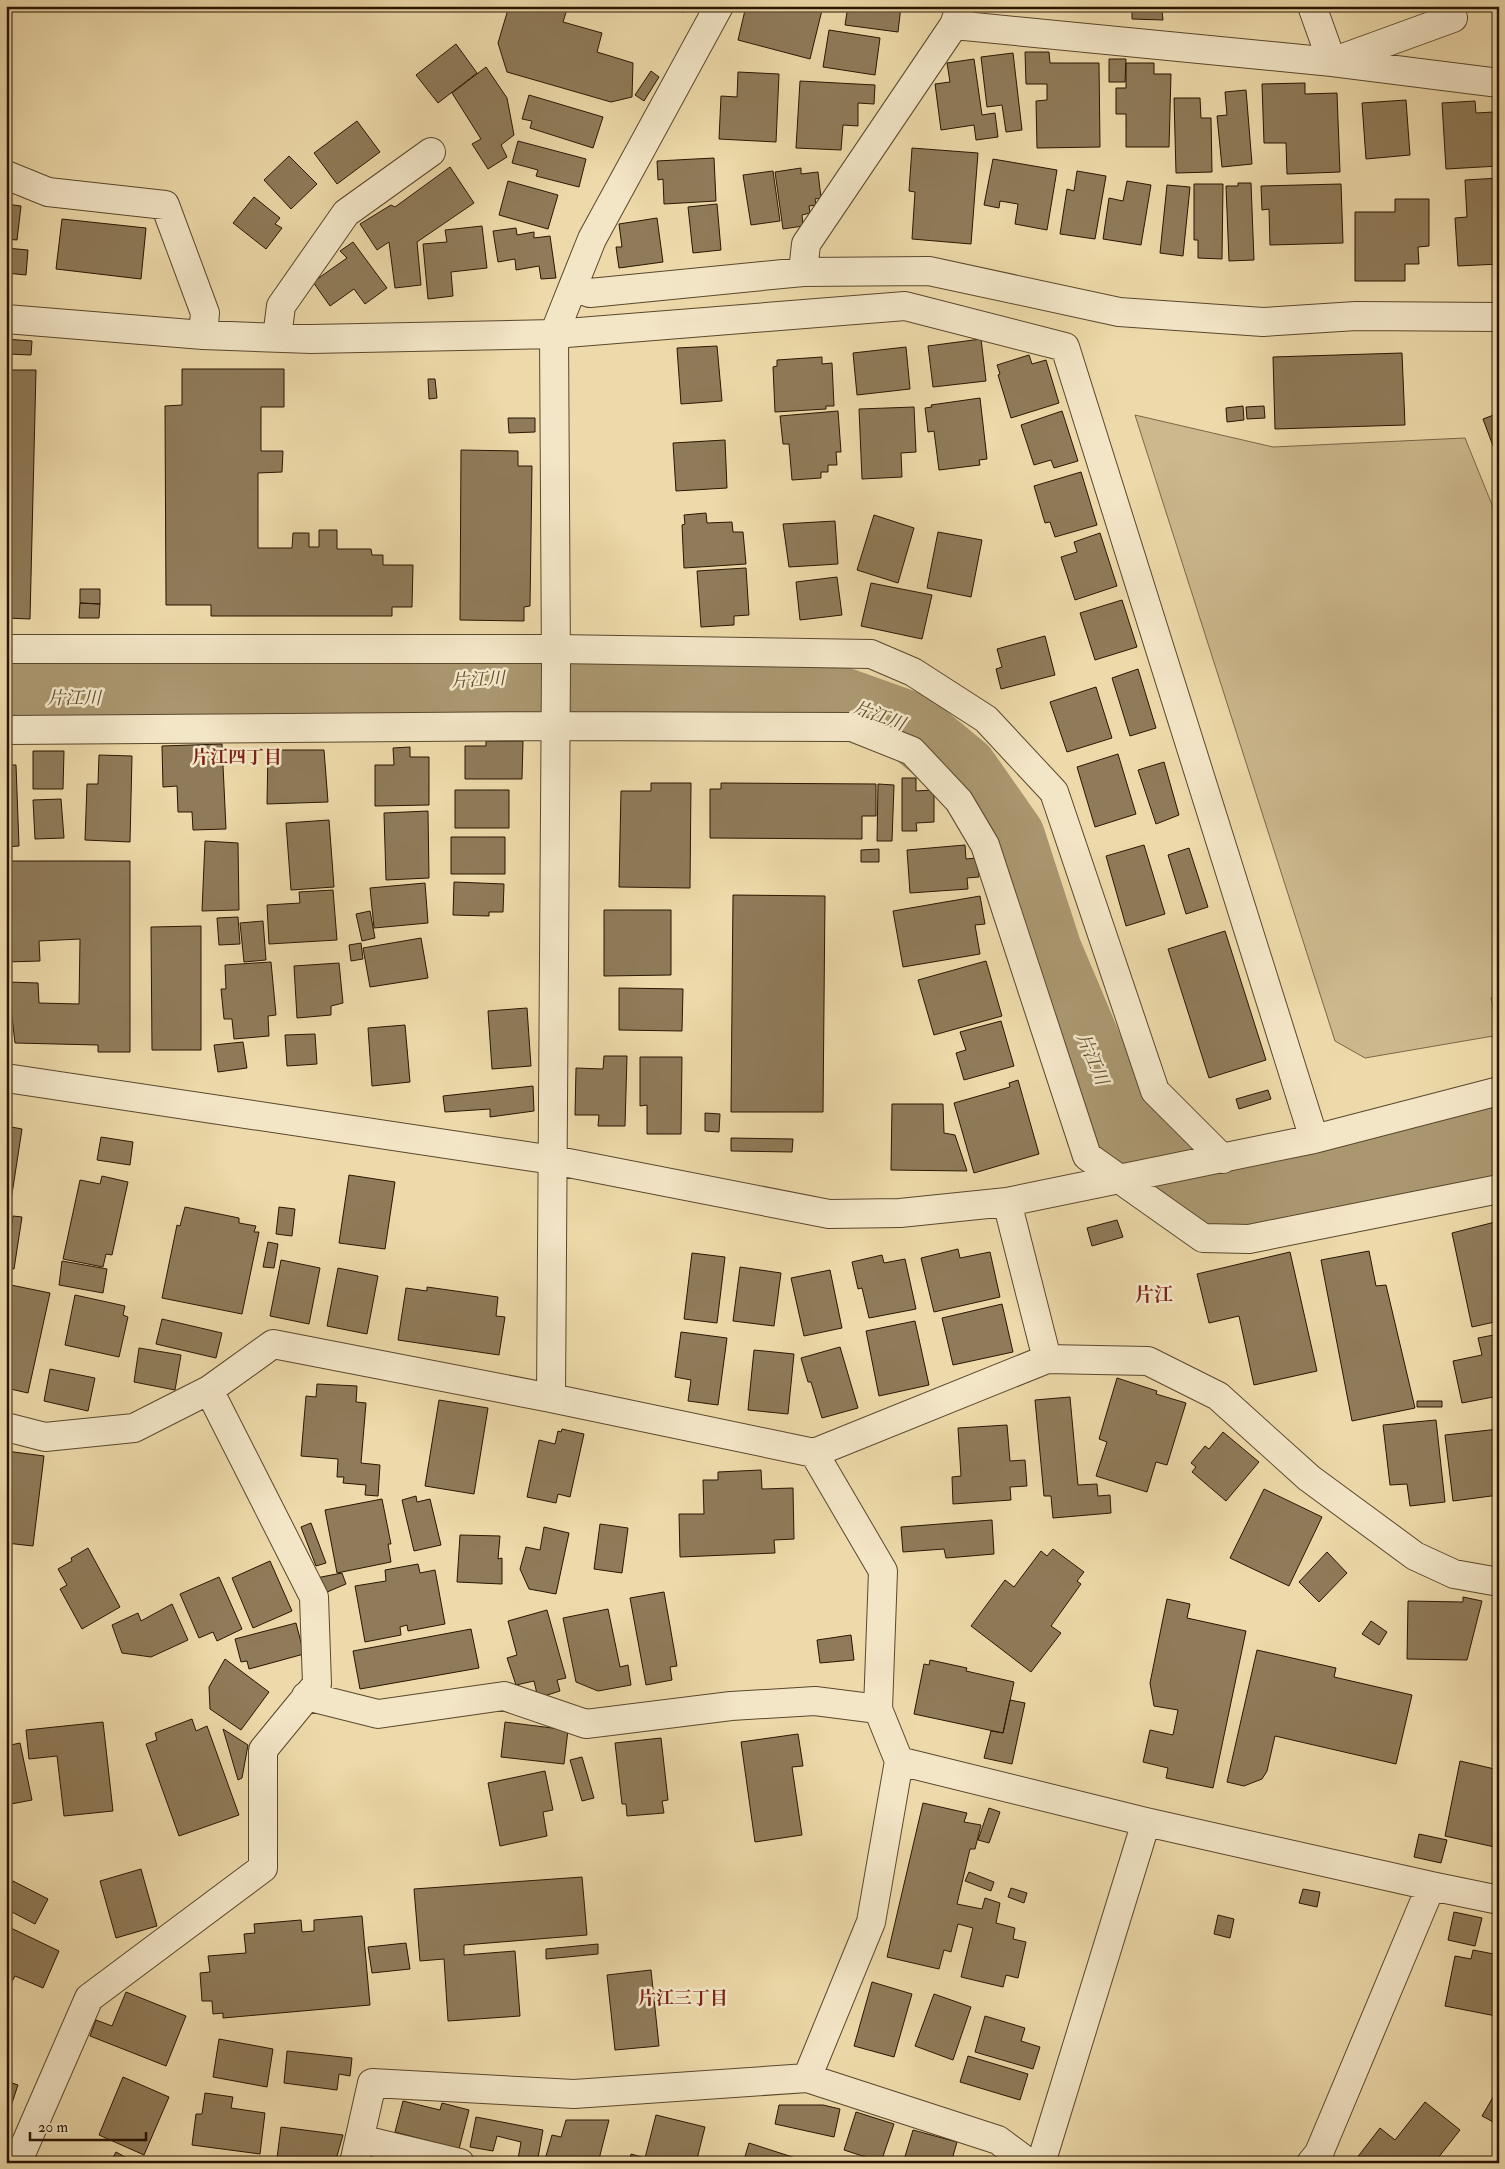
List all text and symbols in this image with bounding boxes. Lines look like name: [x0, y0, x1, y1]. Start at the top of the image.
water label: 片江川: [450, 667, 508, 693]
water label: 片江川: [47, 687, 103, 710]
water label: 片江川: [850, 696, 910, 737]
district label: 片江四丁目: [192, 746, 282, 769]
water label: 片江川: [1071, 1030, 1114, 1090]
district label: 片江: [1135, 1283, 1173, 1307]
district label: 片江三丁目: [638, 1987, 728, 2010]
scale bar: [30, 2109, 146, 2141]
text: 20 m: [38, 2118, 68, 2137]

